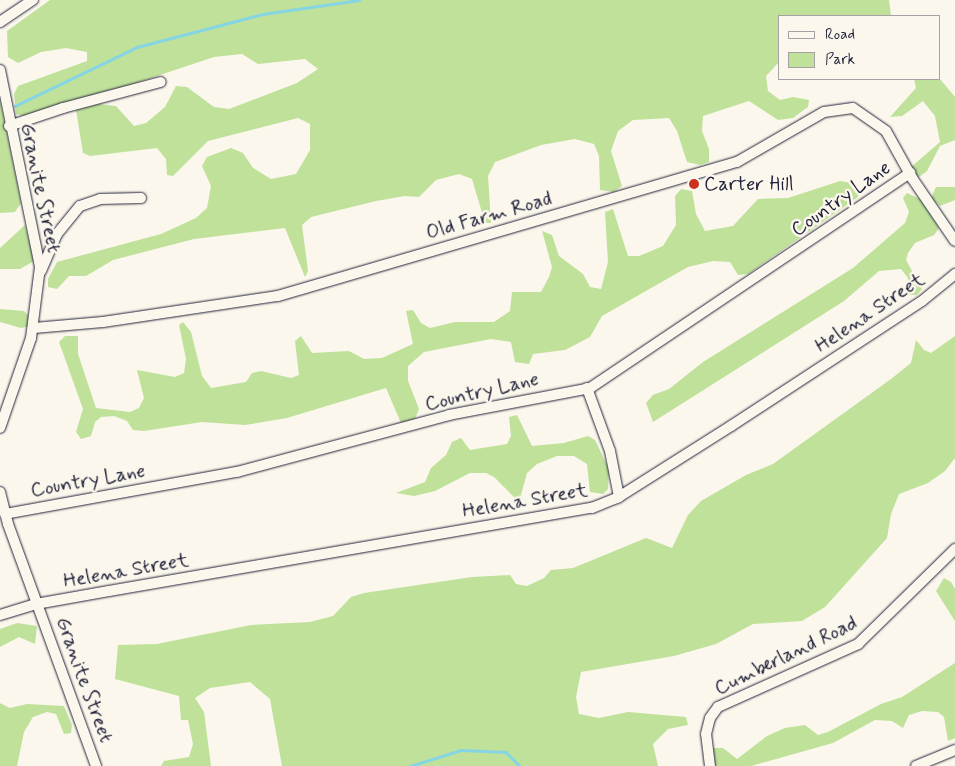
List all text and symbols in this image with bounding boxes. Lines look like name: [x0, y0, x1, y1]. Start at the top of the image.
legend: [778, 15, 940, 80]
text: Road: [825, 25, 855, 45]
text: Park: [825, 50, 855, 70]
street label: Granite Street: [14, 119, 66, 257]
street label: Country Lane: [786, 155, 896, 243]
place label: Carter Hill: [704, 172, 796, 196]
marker: Carter Hill: [688, 178, 700, 190]
street label: Old Farm Road: [423, 187, 555, 245]
street label: Helena Street: [811, 268, 929, 358]
street label: Country Lane: [422, 367, 542, 417]
street label: Country Lane: [28, 459, 148, 503]
street label: Helena Street: [460, 478, 590, 524]
street label: Helena Street: [61, 548, 191, 594]
street label: Cumberland Road: [711, 611, 861, 701]
street label: Granite Street: [50, 612, 118, 748]

